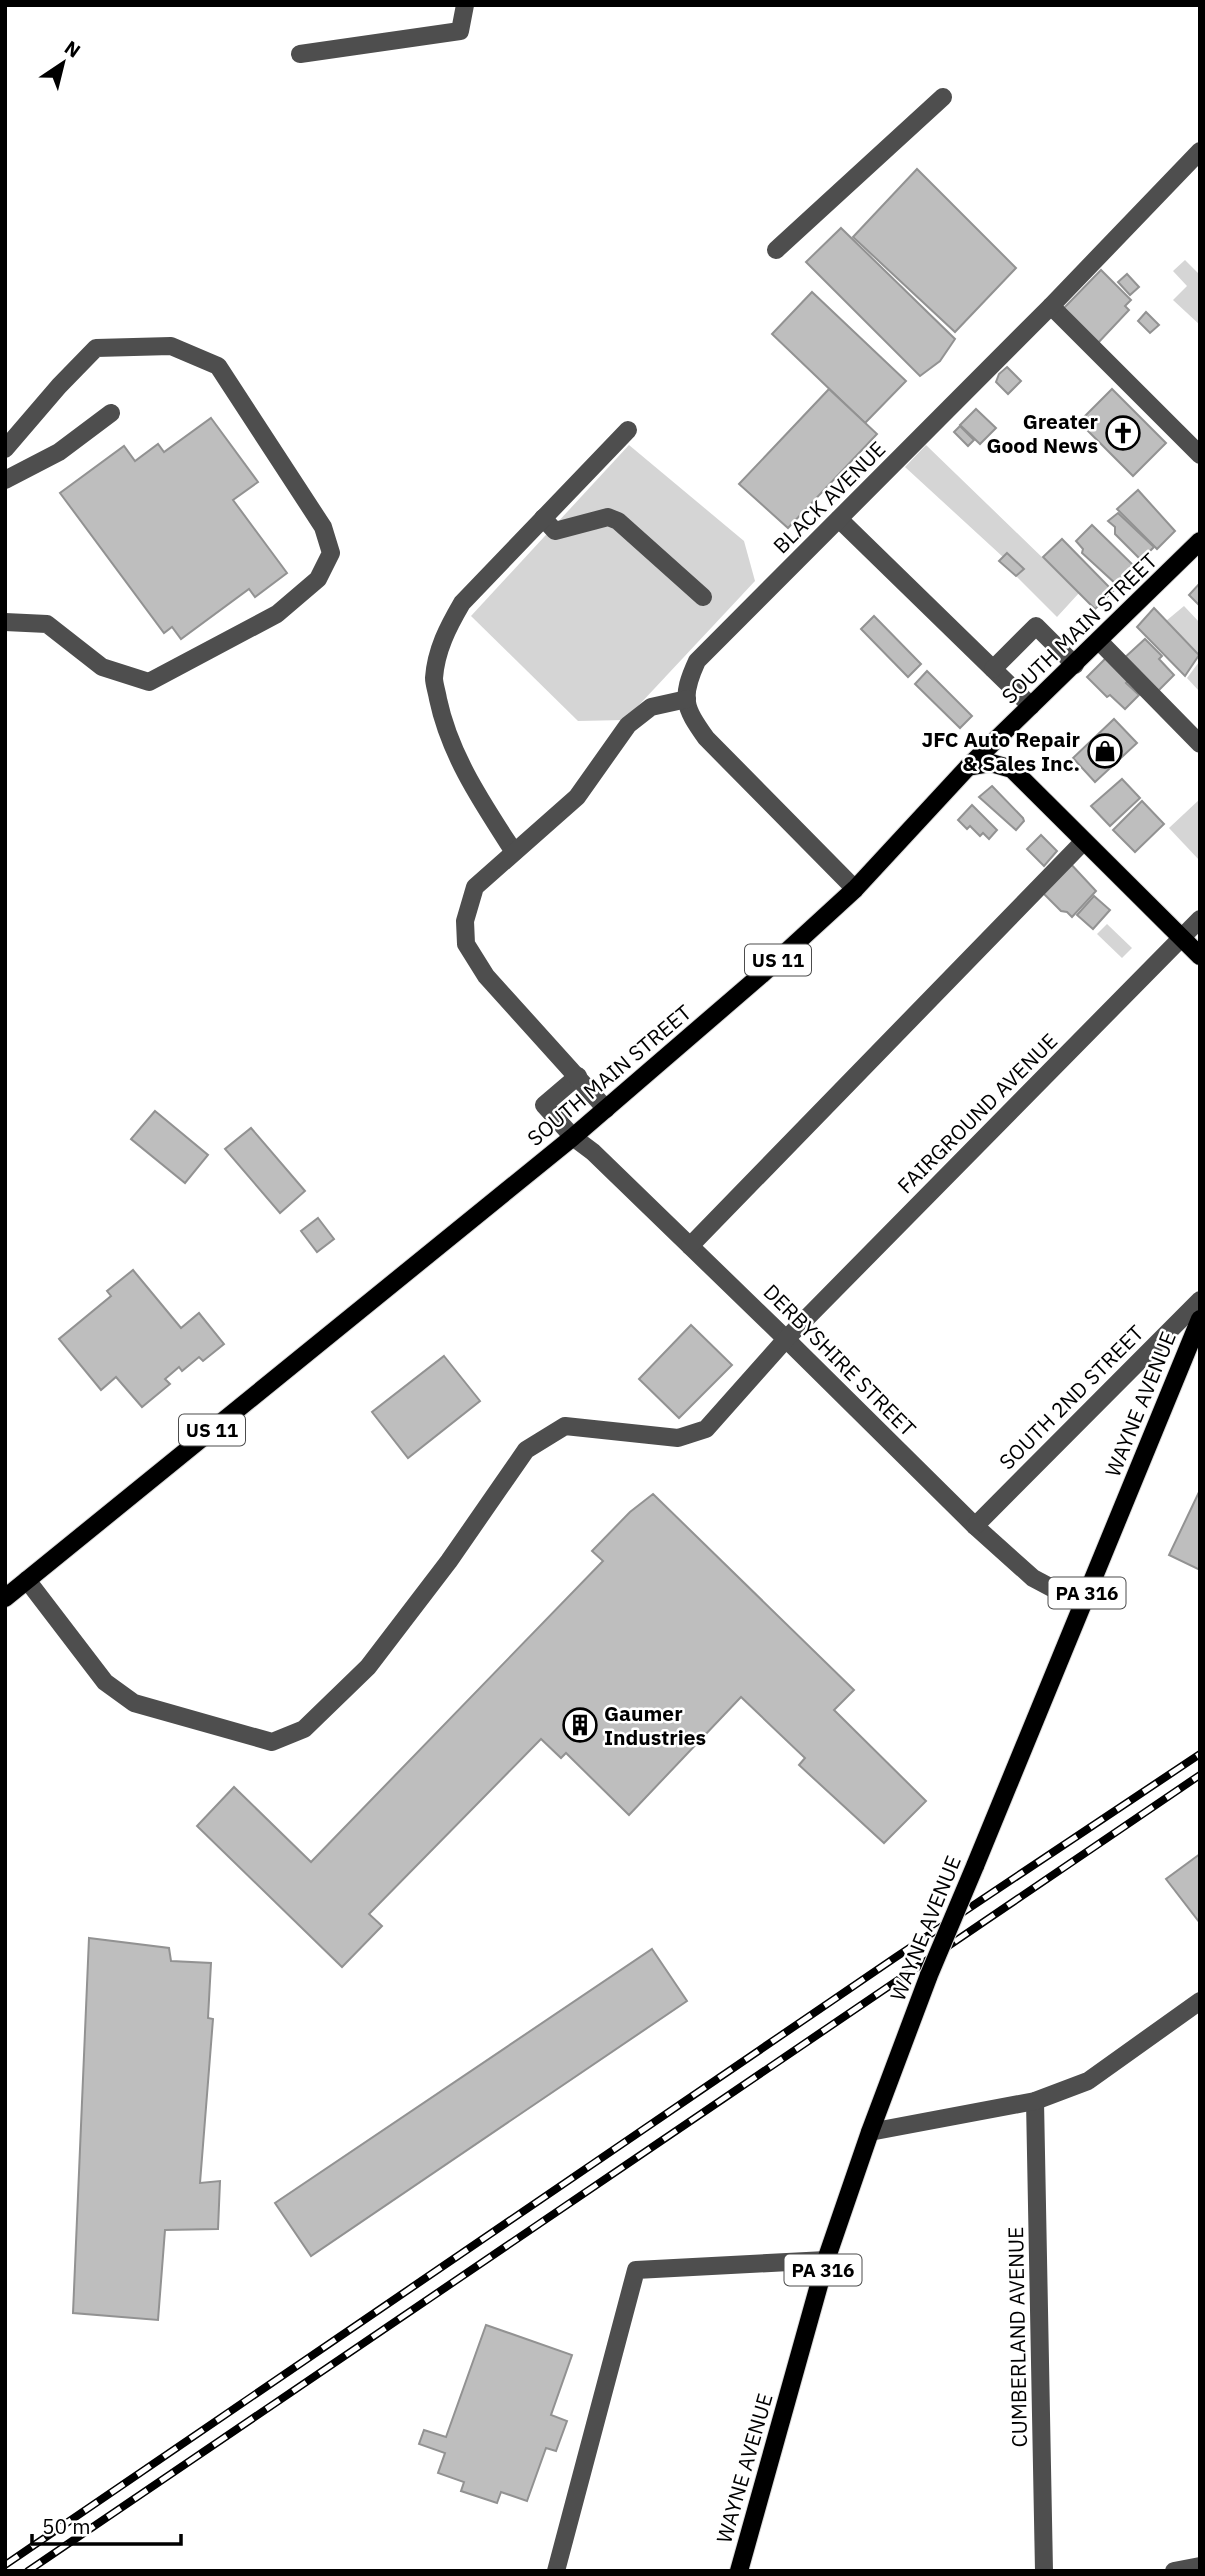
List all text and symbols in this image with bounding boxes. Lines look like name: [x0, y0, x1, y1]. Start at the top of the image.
north arrow: [28, 28, 98, 98]
text: N: [60, 35, 85, 63]
place label: Greater Good News: [986, 407, 1099, 459]
church icon: Greater Good News: [1104, 414, 1142, 452]
street label: BLACK AVENUE: [767, 435, 891, 559]
street label: SOUTH MAIN STREET: [995, 546, 1163, 710]
place label: JFC Auto Repair & Sales Inc.: [921, 725, 1081, 777]
shop icon: JFC Auto Repair & Sales Inc.: [1086, 732, 1124, 770]
road number: US 11: [745, 944, 811, 976]
street label: SOUTH MAIN STREET: [521, 998, 697, 1152]
street label: FAIRGROUND AVENUE: [891, 1027, 1063, 1199]
street label: DERBYSHIRE STREET: [758, 1278, 922, 1442]
street label: SOUTH 2ND STREET: [993, 1319, 1149, 1475]
street label: WAYNE AVENUE: [1098, 1327, 1182, 1481]
road number: US 11: [179, 1414, 245, 1446]
road number: PA 316: [1048, 1578, 1126, 1609]
place label: Gaumer Industries: [604, 1699, 706, 1751]
building icon: Gaumer Industries: [561, 1706, 599, 1744]
street label: WAYNE AVENUE: [883, 1851, 967, 2005]
street label: CUMBERLAND AVENUE: [1001, 2226, 1033, 2448]
road number: PA 316: [784, 2254, 862, 2286]
street label: WAYNE AVENUE: [709, 2390, 779, 2546]
scale bar: [32, 2502, 180, 2546]
text: 50 m: [42, 2512, 91, 2540]

